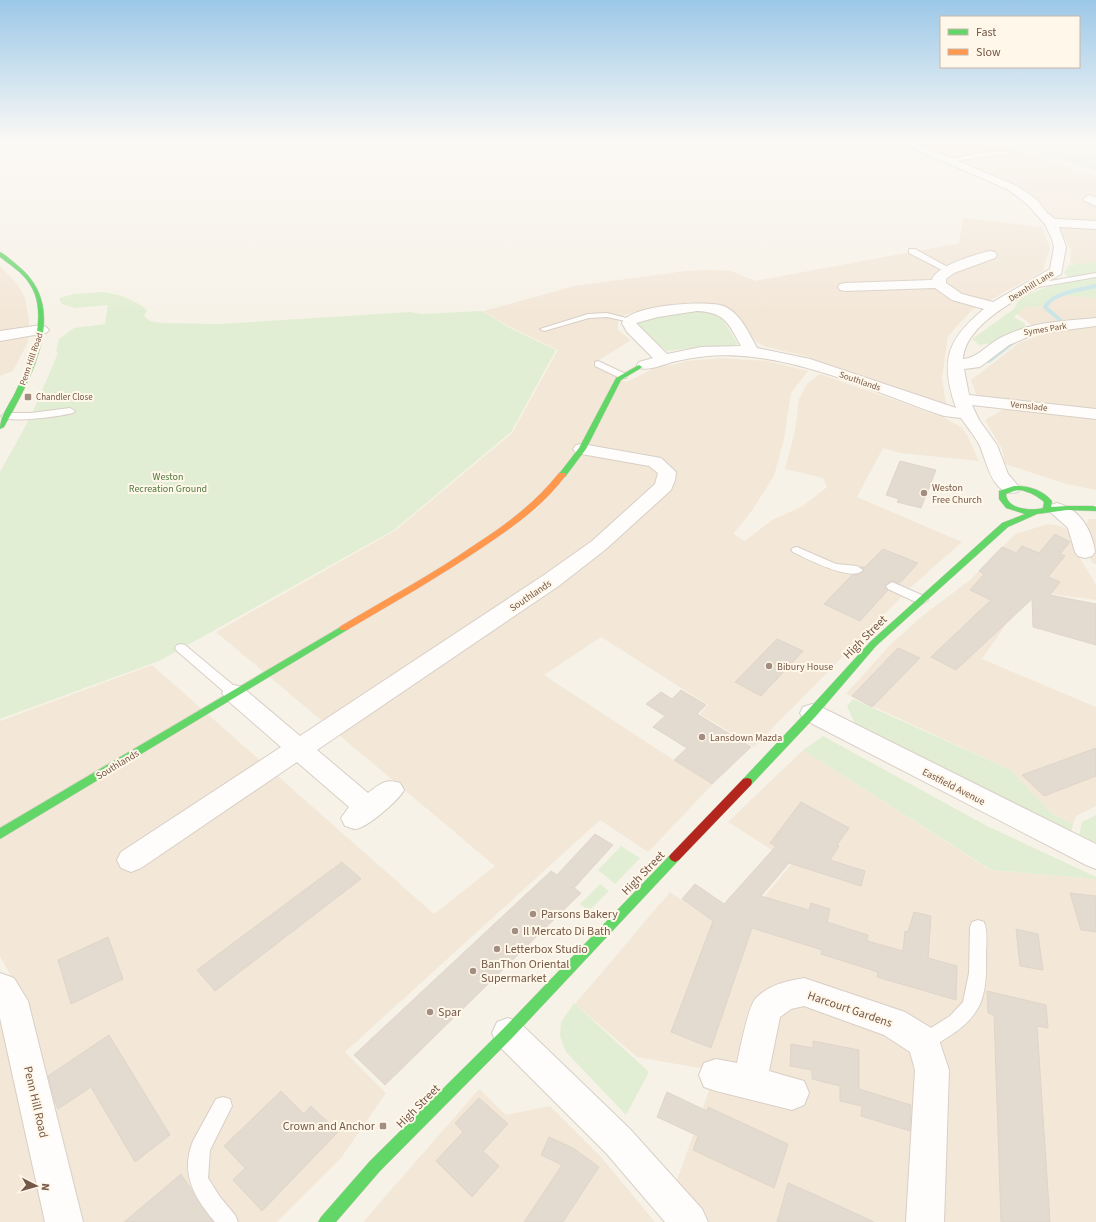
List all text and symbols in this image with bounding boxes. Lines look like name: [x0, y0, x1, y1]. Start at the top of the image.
legend: [940, 16, 1080, 68]
text: Fast: [976, 24, 996, 41]
text: Slow: [976, 44, 1001, 61]
street label: Deanhill Lane: [1006, 267, 1057, 305]
street label: Symes Park: [1023, 320, 1068, 339]
street label: Penn Hill Road: [16, 331, 47, 387]
street label: Southlands: [837, 368, 883, 395]
place label: Chandler Close: [36, 391, 93, 404]
marker: Chandler Close: [23, 392, 33, 402]
street label: Vernslade: [1010, 398, 1049, 415]
park label: Weston Recreation Ground: [129, 470, 207, 496]
place label: Weston Free Church: [932, 481, 982, 507]
marker: Weston Free Church: [919, 488, 929, 498]
street label: Southlands: [507, 577, 554, 615]
street label: High Street: [840, 612, 891, 663]
place label: Bibury House: [777, 660, 833, 674]
marker: Bibury House: [764, 661, 774, 671]
place label: Lansdown Mazda: [710, 731, 782, 745]
marker: Lansdown Mazda: [697, 732, 707, 742]
street label: Southlands: [93, 747, 142, 783]
street label: Eastfield Avenue: [920, 765, 987, 809]
street label: High Street: [618, 847, 669, 899]
place label: Parsons Bakery: [541, 906, 618, 923]
marker: Parsons Bakery: [528, 909, 538, 919]
place label: Il Mercato Di Bath: [523, 923, 611, 940]
marker: Il Mercato Di Bath: [510, 926, 520, 936]
place label: Letterbox Studio: [505, 941, 588, 958]
marker: Letterbox Studio: [492, 944, 502, 954]
place label: BanThon Oriental Supermarket: [481, 956, 569, 987]
marker: BanThon Oriental Supermarket: [468, 966, 478, 976]
street label: Harcourt Gardens: [805, 987, 894, 1032]
place label: Spar: [438, 1004, 462, 1021]
marker: Spar: [425, 1007, 435, 1017]
street label: Penn Hill Road: [19, 1065, 52, 1140]
street label: High Street: [393, 1081, 444, 1132]
place label: Crown and Anchor: [283, 1118, 376, 1135]
marker: Crown and Anchor: [378, 1121, 388, 1131]
north arrow: [16, 1166, 56, 1206]
text: N: [38, 1183, 53, 1191]

